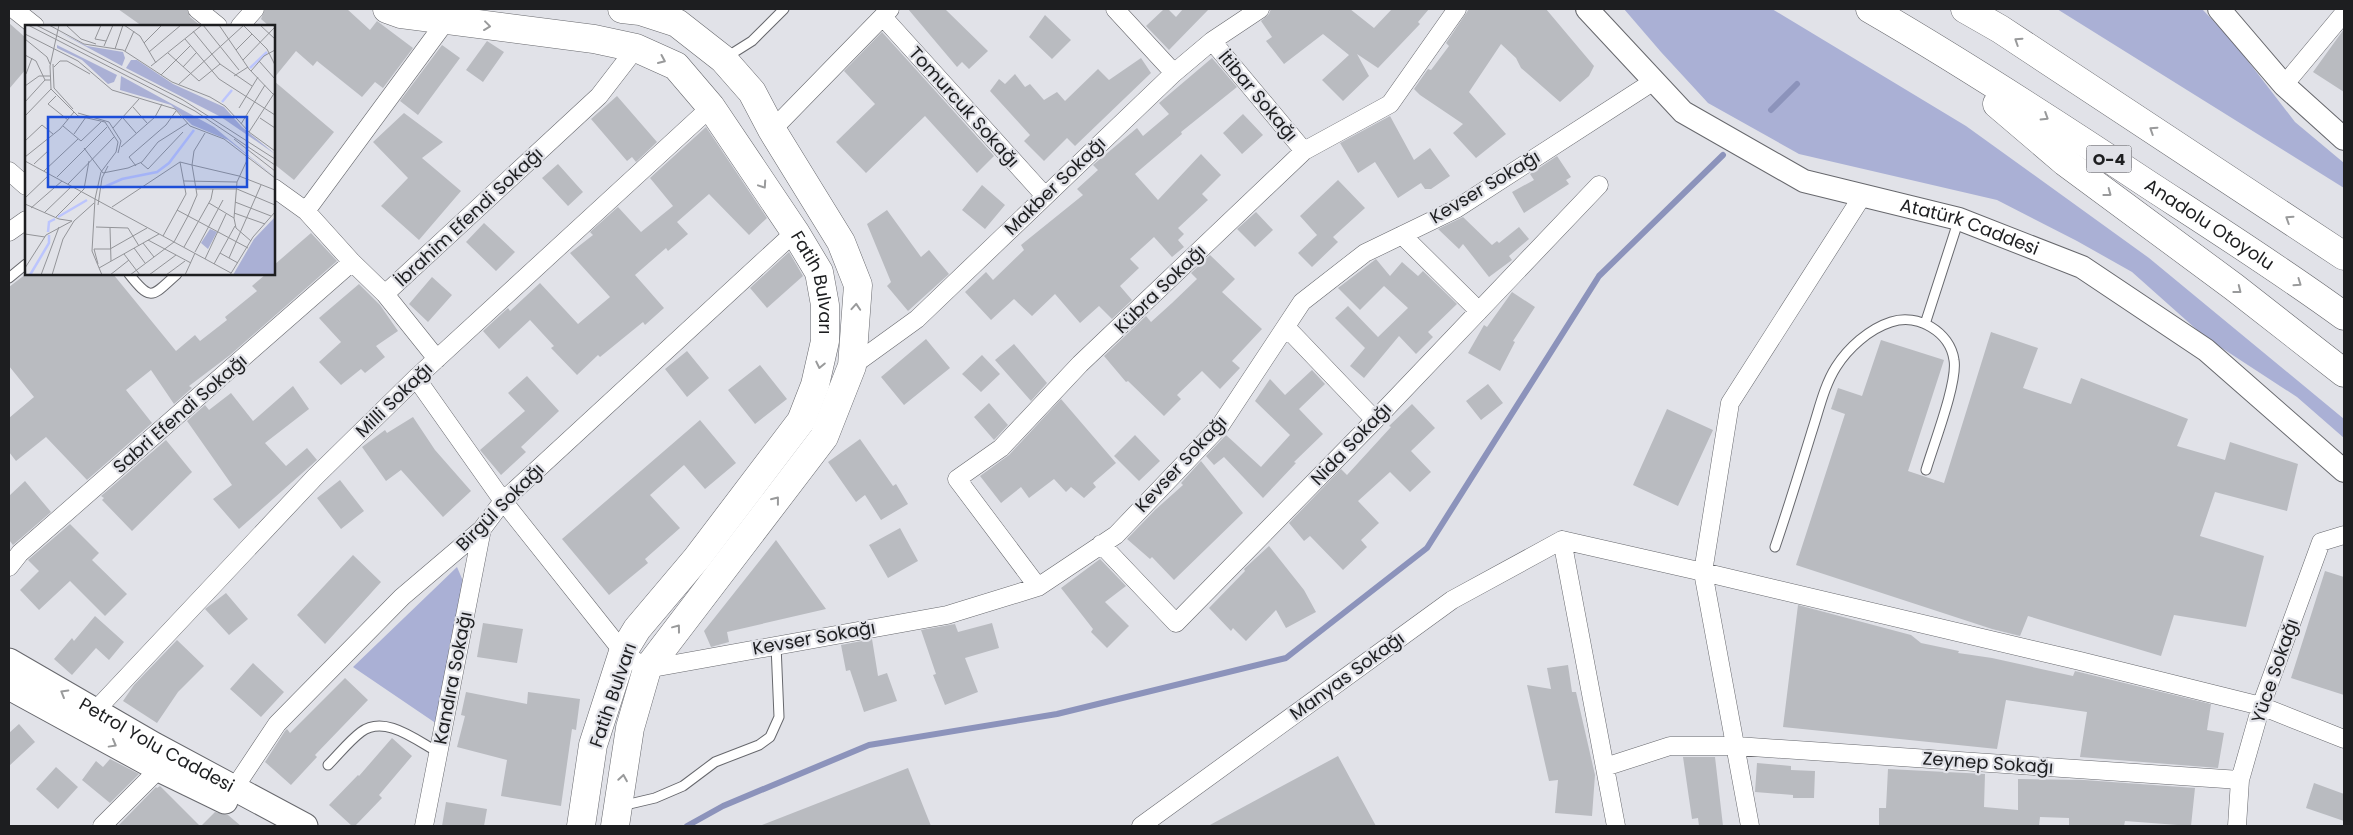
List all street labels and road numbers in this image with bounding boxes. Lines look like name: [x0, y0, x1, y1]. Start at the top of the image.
street label: Tomurcuk Sokağı: [903, 41, 1025, 173]
street label: İtibar Sokağı: [1213, 45, 1304, 146]
street label: Makber Sokağı: [999, 131, 1111, 240]
street label: İbrahim Efendi Sokağı: [389, 141, 548, 292]
street label: Kevser Sokağı: [1425, 144, 1544, 229]
road number: O-4: [2086, 146, 2132, 172]
street label: Anadolu Otoyolu: [2140, 172, 2279, 276]
street label: Atatürk Caddesi: [1898, 192, 2043, 261]
street label: Fatih Bulvarı: [785, 226, 838, 335]
street label: Kübra Sokağı: [1108, 239, 1211, 339]
street label: Sabri Efendi Sokağı: [107, 348, 252, 479]
street label: Milli Sokağı: [350, 357, 438, 443]
street label: Nida Sokağı: [1305, 397, 1397, 491]
street label: Kevser Sokağı: [1129, 410, 1232, 518]
street label: Birgül Sokağı: [450, 457, 549, 556]
street label: Kandıra Sokağı: [427, 609, 478, 746]
street label: Kevser Sokağı: [751, 614, 877, 661]
street label: Yüce Sokağı: [2245, 615, 2304, 726]
street label: Manyas Sokağı: [1284, 626, 1409, 726]
street label: Fatih Bulvarı: [583, 639, 642, 750]
street label: Petrol Yolu Caddesi: [75, 691, 239, 798]
street label: Zeynep Sokağı: [1922, 745, 2054, 780]

